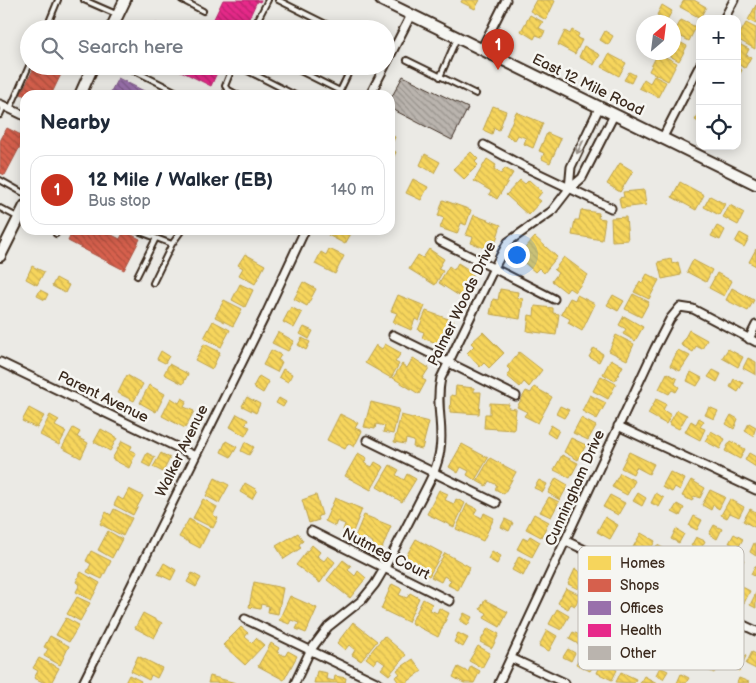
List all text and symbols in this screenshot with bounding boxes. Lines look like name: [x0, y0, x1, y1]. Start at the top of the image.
north arrow: [636, 15, 681, 60]
map controls: [696, 15, 741, 150]
button: +: [696, 15, 741, 60]
search box: [20, 20, 395, 75]
pin: 1: [482, 29, 514, 70]
icon: search: [38, 34, 66, 62]
text: Search here: [78, 36, 183, 59]
street label: East 12 Mile Road: [529, 50, 647, 120]
button: −: [696, 60, 741, 105]
button: locate: [696, 105, 741, 150]
text: Nearby: [40, 110, 110, 135]
one-way arrow: [575, 139, 585, 154]
text: 12 Mile / Walker (EB): [88, 169, 273, 192]
text: 1: [54, 181, 60, 200]
text: 140 m: [331, 181, 374, 200]
text: Bus stop: [88, 192, 151, 211]
street label: Palmer Woods Drive: [424, 239, 500, 369]
your location: [504, 242, 530, 268]
street label: Parent Avenue: [54, 367, 152, 427]
street label: Walker Avenue: [151, 402, 213, 500]
street label: Cunningham Drive: [541, 427, 609, 549]
street label: Nutmeg Court: [339, 524, 433, 584]
legend: [578, 546, 744, 670]
text: Homes: [620, 555, 665, 572]
text: Shops: [620, 577, 659, 594]
text: Offices: [620, 600, 663, 617]
text: Health: [620, 622, 662, 639]
text: Other: [620, 645, 657, 662]

